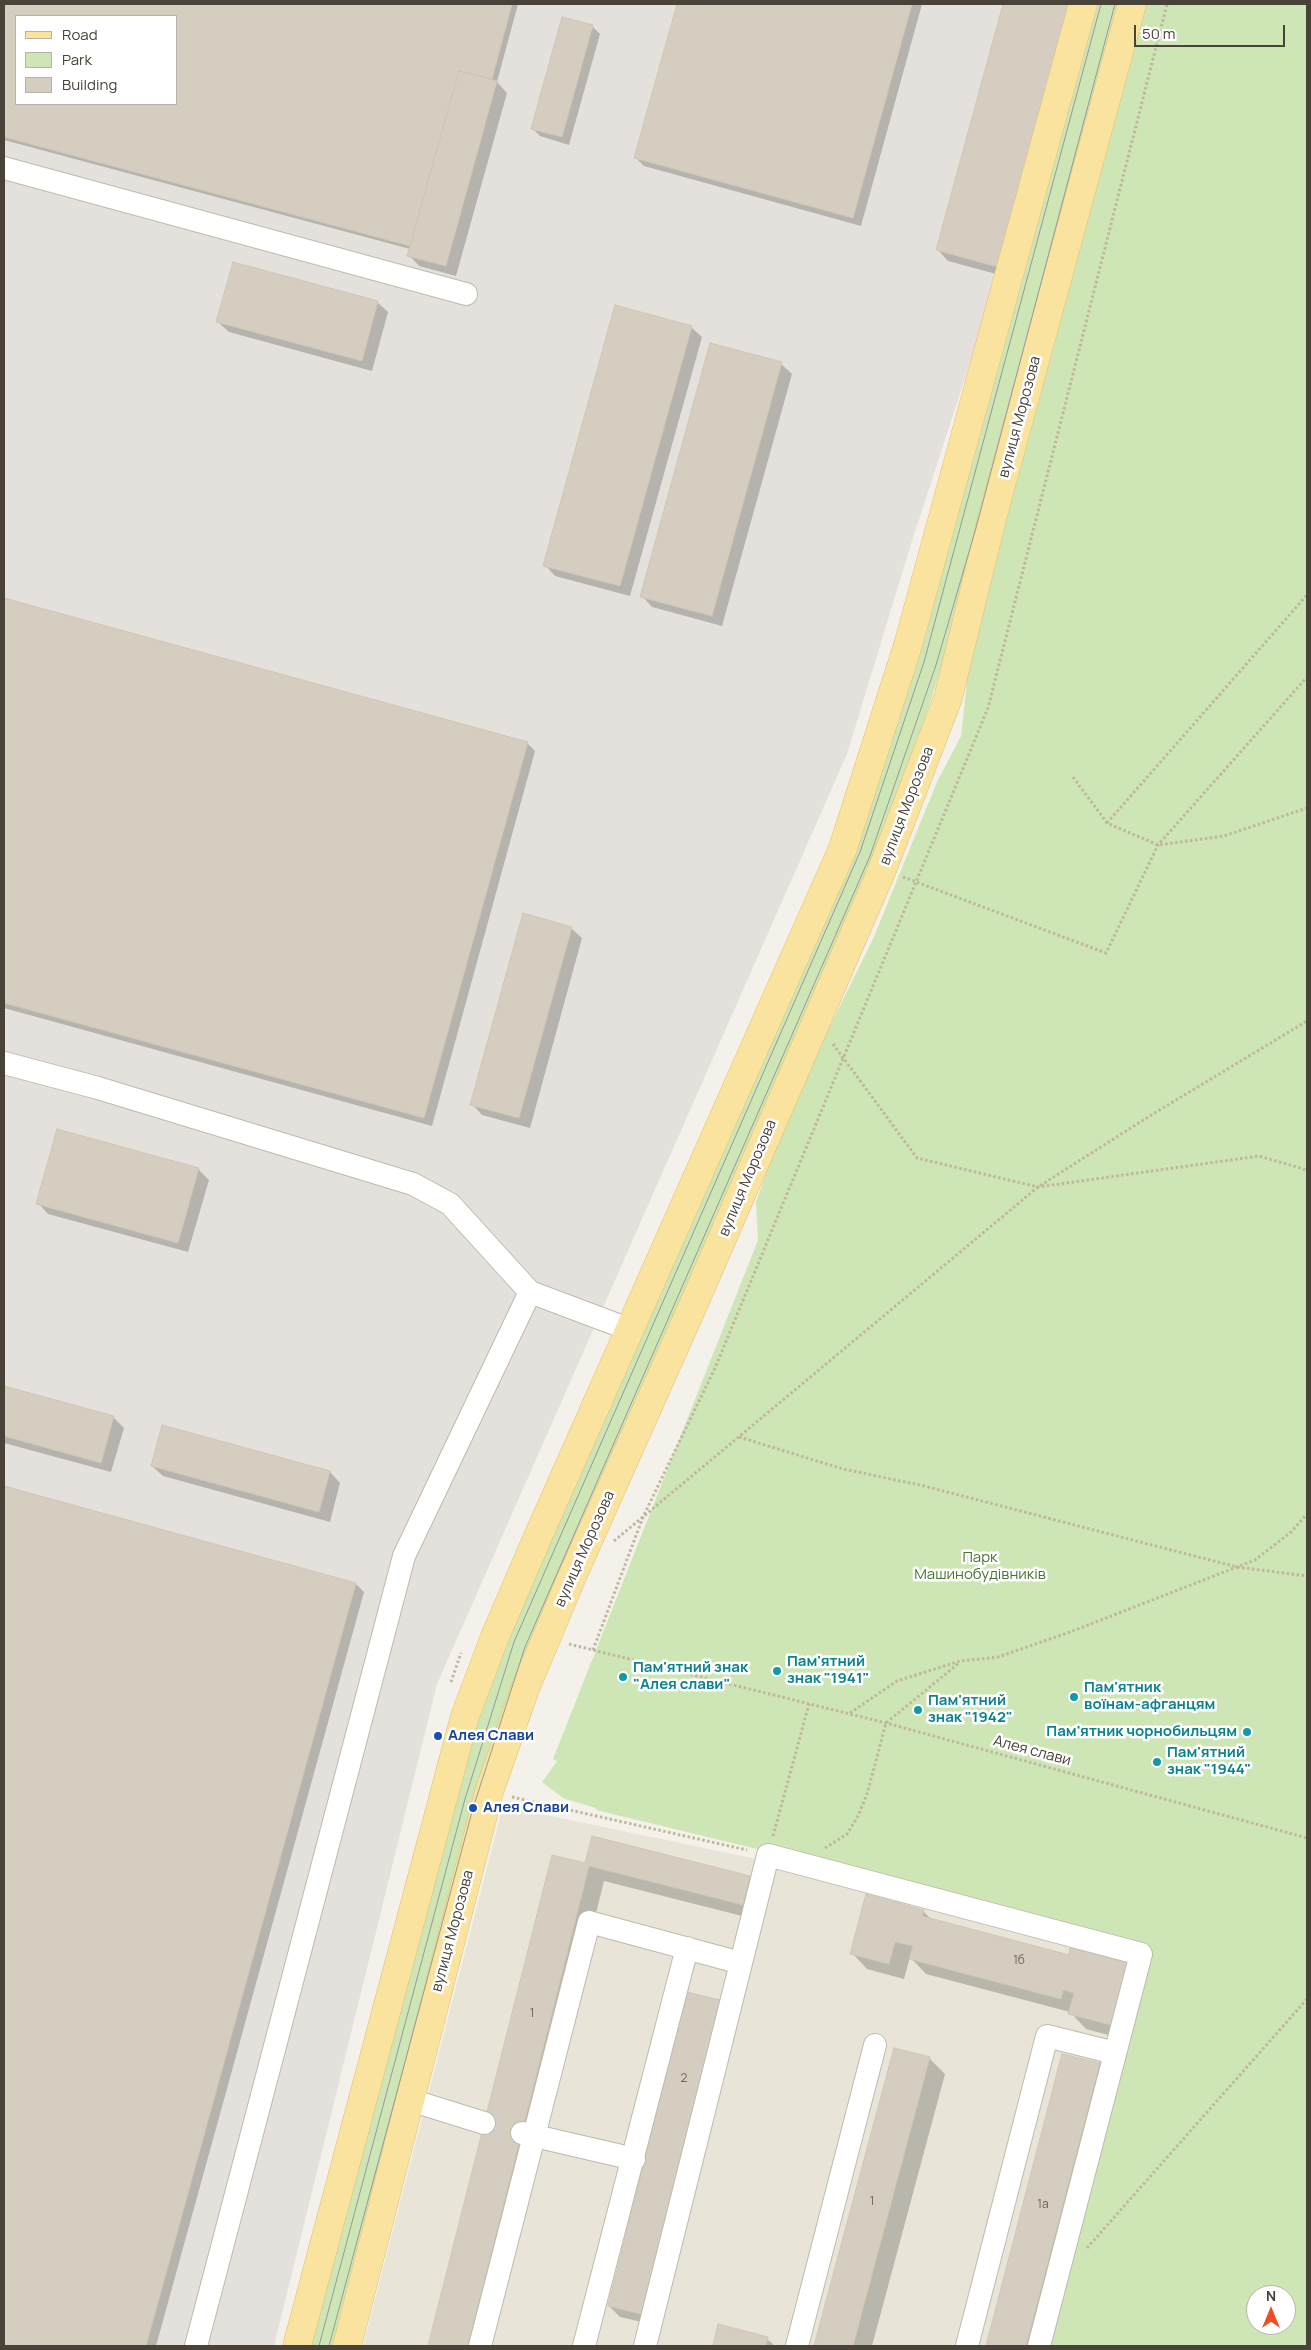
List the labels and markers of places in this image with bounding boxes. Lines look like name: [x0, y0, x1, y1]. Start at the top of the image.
place label: Пам'ятний знак "1941": [787, 1653, 869, 1688]
place label: Пам'ятний знак "Алея слави": [633, 1659, 748, 1694]
marker: Пам'ятний знак "1941": [771, 1665, 783, 1677]
marker: Пам'ятний знак "Алея слави": [617, 1671, 629, 1683]
place label: Пам'ятник воїнам-афганцям: [1084, 1679, 1215, 1714]
marker: Пам'ятник воїнам-афганцям: [1068, 1691, 1080, 1703]
place label: Пам'ятний знак "1942": [928, 1692, 1013, 1727]
marker: Пам'ятний знак "1942": [912, 1704, 924, 1716]
place label: Пам'ятник чорнобильцям: [1046, 1723, 1237, 1741]
marker: Пам'ятник чорнобильцям: [1241, 1726, 1253, 1738]
place label: Aлея Слави: [448, 1727, 534, 1745]
marker: Aлея Слави: [432, 1730, 444, 1742]
place label: Пам'ятний знак "1944": [1167, 1744, 1251, 1779]
marker: Пам'ятний знак "1944": [1151, 1756, 1163, 1768]
place label: Алея Слави: [483, 1799, 569, 1817]
marker: Алея Слави: [467, 1802, 479, 1814]

